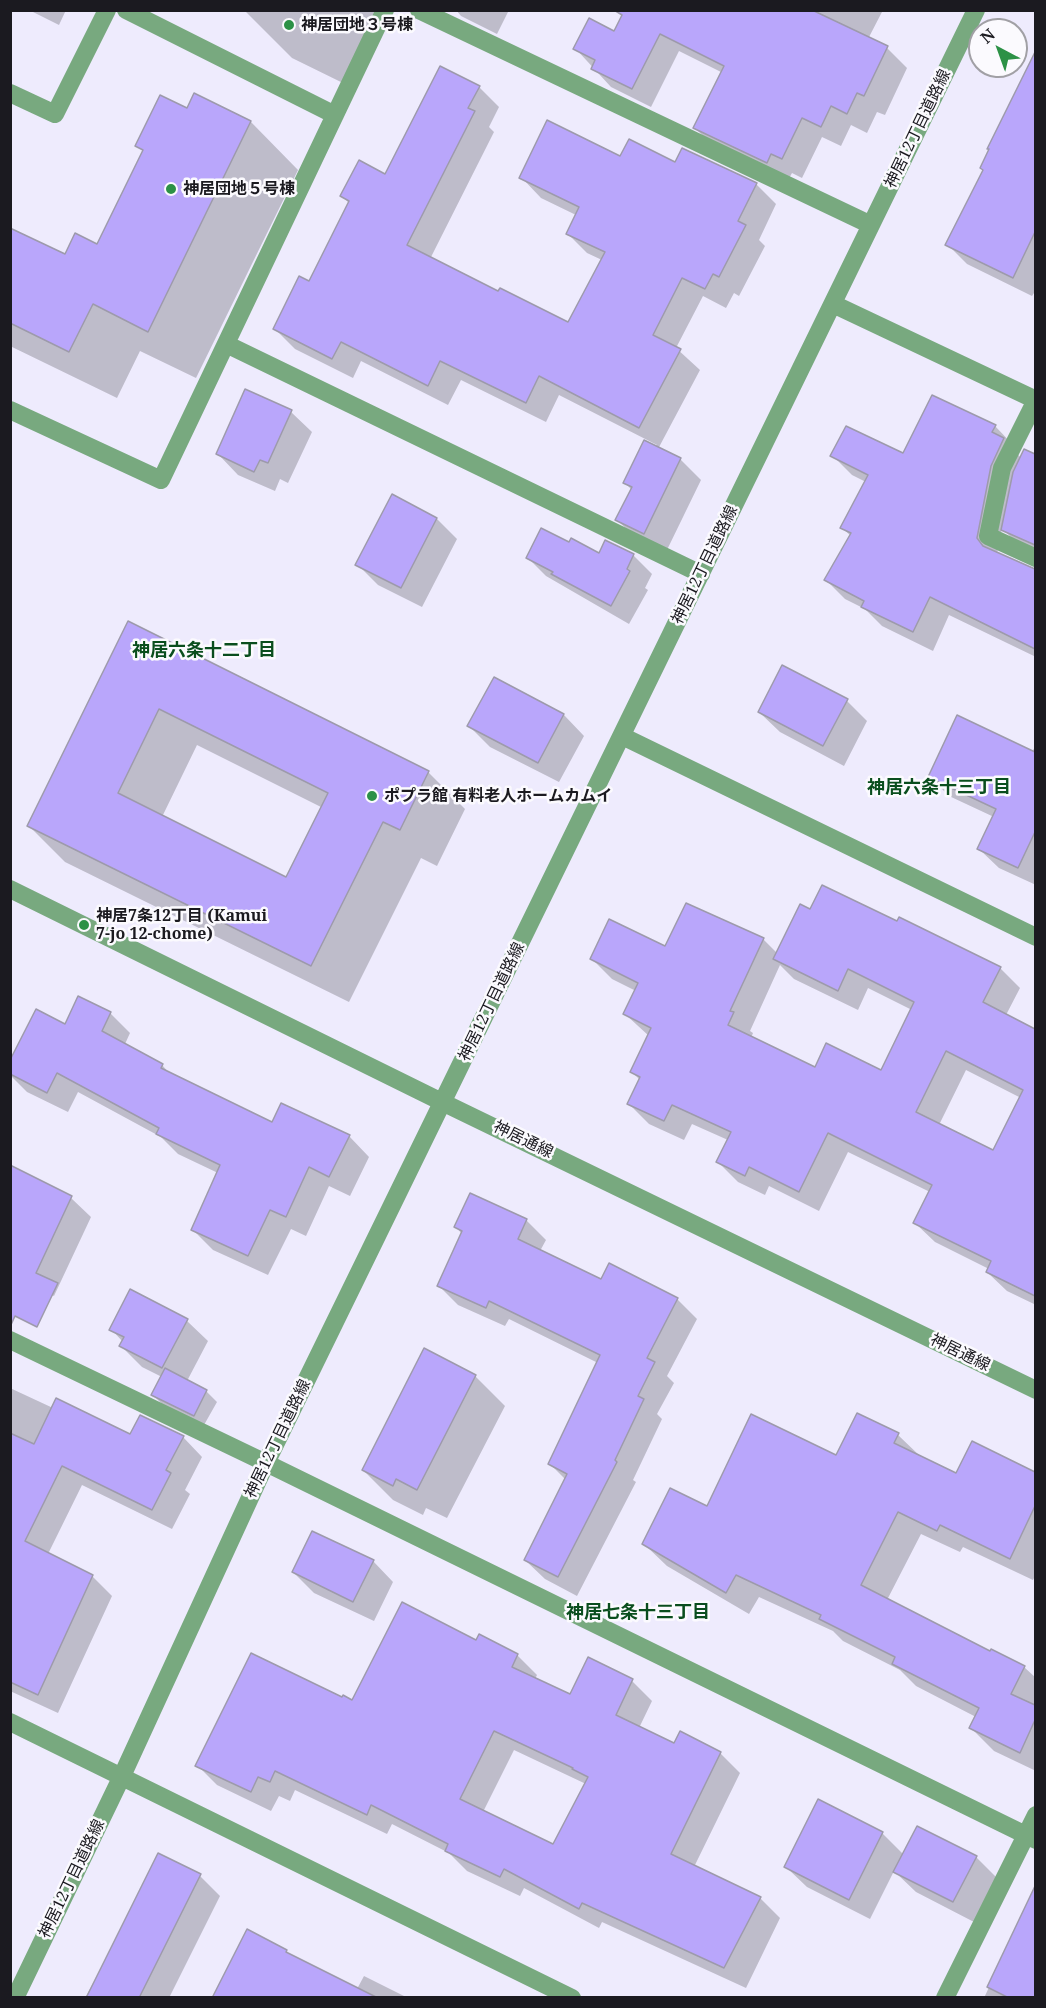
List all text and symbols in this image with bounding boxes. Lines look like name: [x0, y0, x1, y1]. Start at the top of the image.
place label: 神居団地３号棟: [301, 15, 413, 35]
marker: 神居団地３号棟: [282, 18, 296, 32]
north arrow: [968, 18, 1028, 78]
text: N: [976, 23, 999, 48]
street label: 神居12丁目道路線: [881, 66, 955, 192]
place label: 神居団地５号棟: [183, 179, 295, 199]
marker: 神居団地５号棟: [164, 182, 178, 196]
street label: 神居12丁目道路線: [668, 502, 742, 628]
district label: 神居六条十二丁目: [132, 640, 276, 662]
district label: 神居六条十三丁目: [867, 777, 1011, 799]
place label: ポプラ館 有料老人ホームカムイ: [384, 786, 612, 806]
marker: ポプラ館 有料老人ホームカムイ: [365, 789, 379, 803]
place label: 神居7条12丁目 (Kamui 7-jo 12-chome): [96, 906, 267, 944]
marker: 神居7条12丁目 (Kamui 7-jo 12-chome): [77, 918, 91, 932]
street label: 神居12丁目道路線: [455, 939, 529, 1065]
street label: 神居通線: [490, 1117, 556, 1163]
street label: 神居通線: [927, 1330, 993, 1376]
street label: 神居12丁目道路線: [241, 1376, 315, 1502]
district label: 神居七条十三丁目: [566, 1602, 710, 1624]
street label: 神居12丁目道路線: [35, 1816, 109, 1942]

